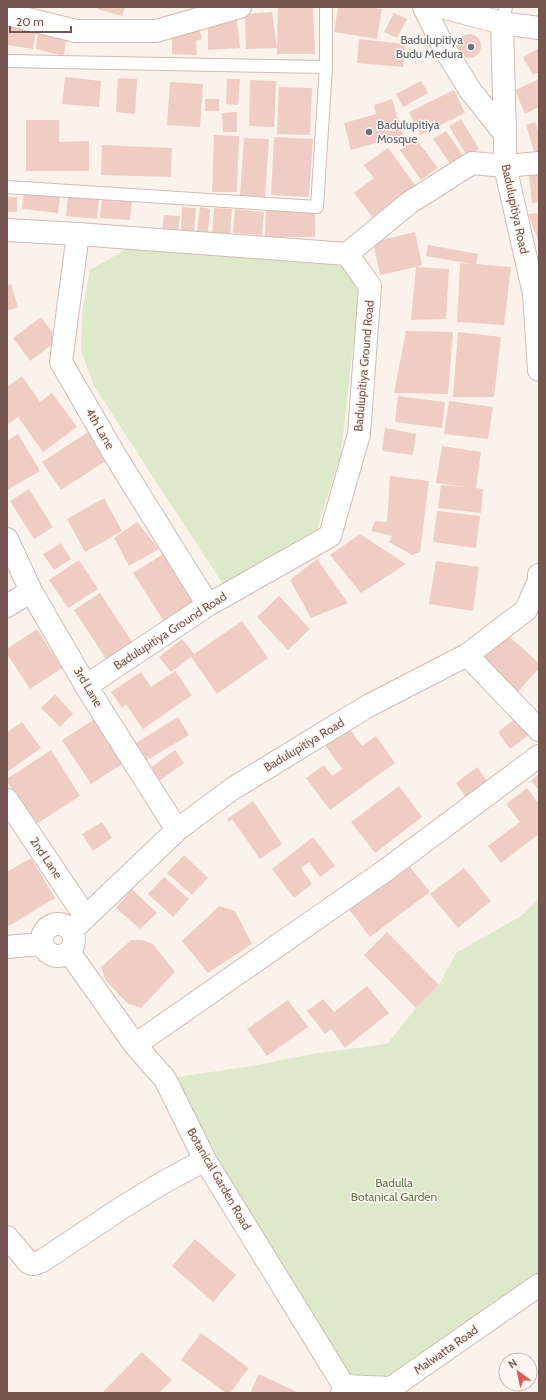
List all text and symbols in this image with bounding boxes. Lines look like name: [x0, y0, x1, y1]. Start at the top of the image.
scale bar: [10, 8, 71, 34]
text: 20 m: [16, 14, 44, 29]
place label: Badulupitiya Budu Medura: [396, 32, 463, 61]
marker: Badulupitiya Budu Medura: [466, 42, 476, 52]
place label: Badulupitiya Mosque: [377, 117, 440, 146]
marker: Badulupitiya Mosque: [364, 127, 374, 137]
street label: Badulupitiya Road: [499, 163, 532, 255]
street label: Badulupitiya Ground Road: [350, 300, 377, 432]
street label: 4th Lane: [83, 406, 118, 452]
street label: Badulupitiya Ground Road: [110, 588, 229, 673]
street label: 3rd Lane: [71, 664, 106, 710]
street label: Badulupitiya Road: [261, 715, 347, 775]
street label: 2nd Lane: [27, 834, 66, 881]
street label: Botanical Garden Road: [184, 1125, 255, 1232]
park label: Badulla Botanical Garden: [351, 1175, 438, 1204]
street label: Malwatta Road: [411, 1322, 481, 1377]
north arrow: [498, 1352, 538, 1392]
text: N: [505, 1356, 520, 1372]

